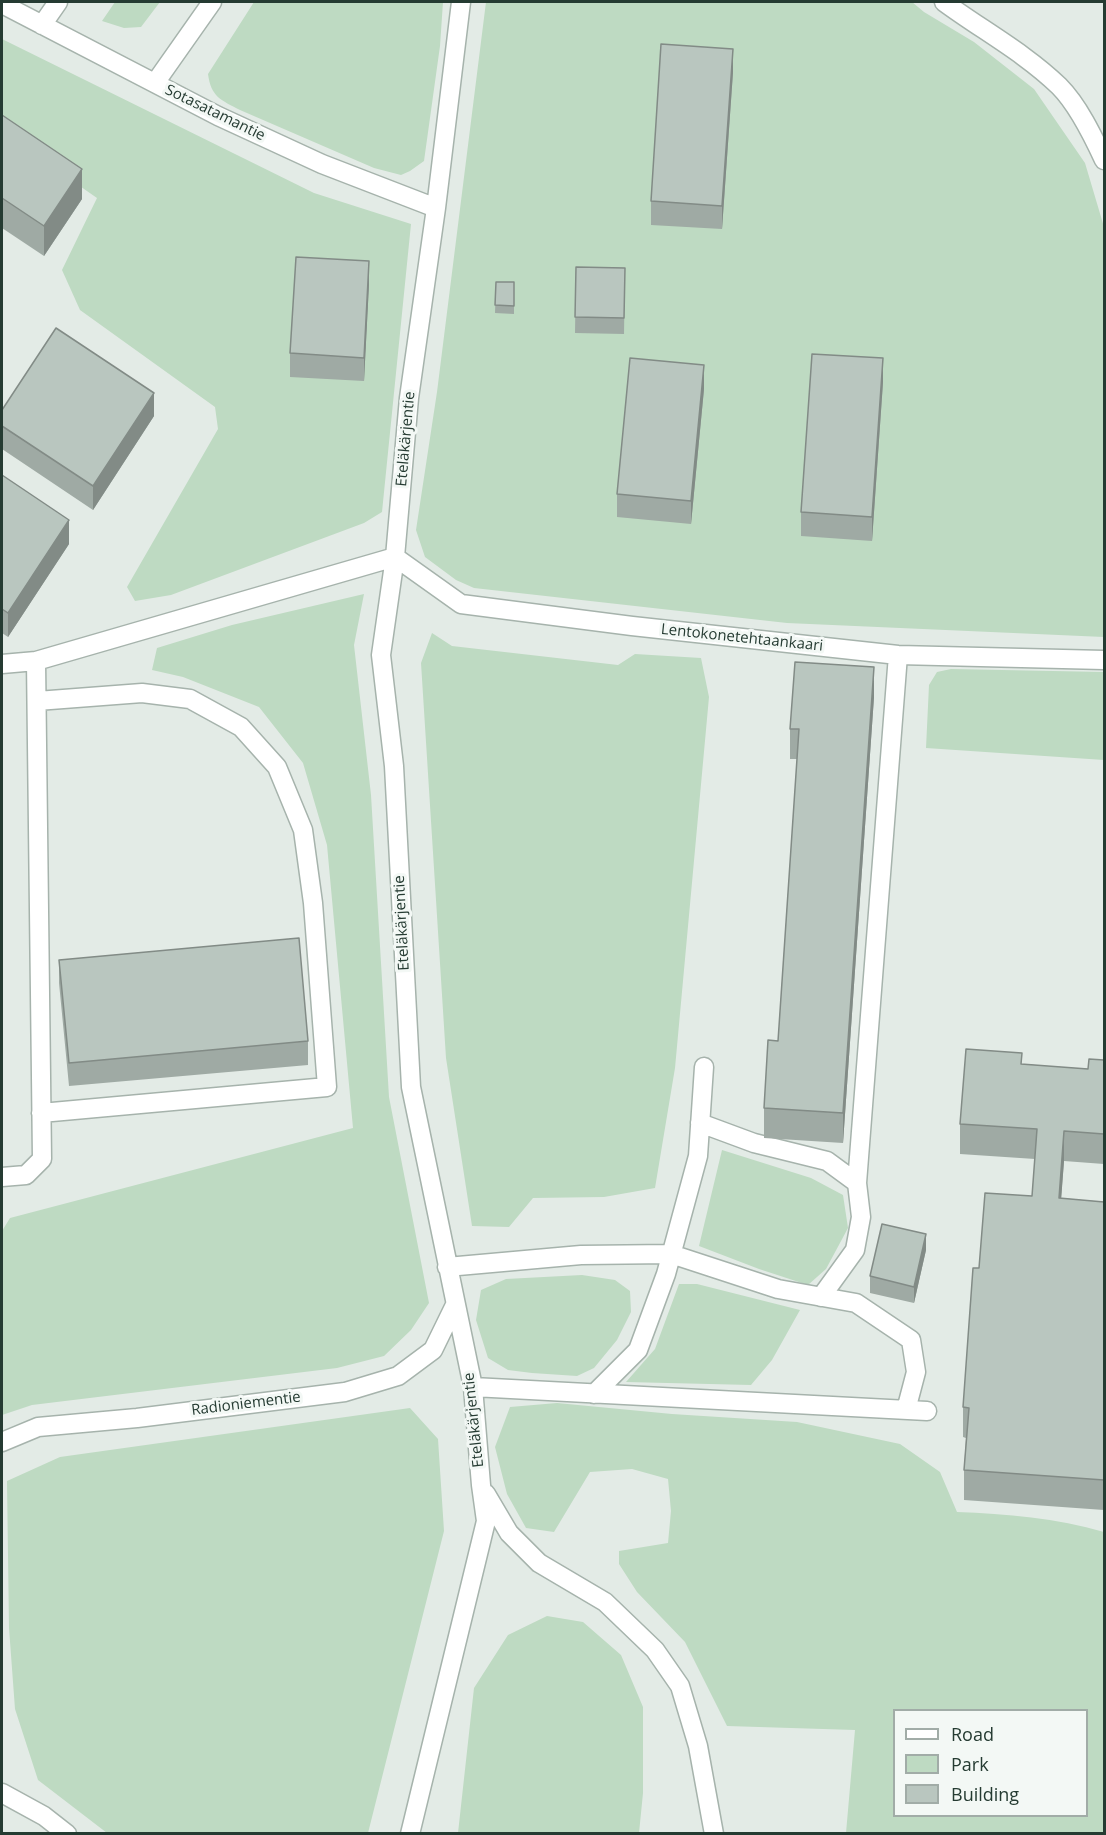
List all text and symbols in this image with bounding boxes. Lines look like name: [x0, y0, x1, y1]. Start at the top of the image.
street label: Sotasatamantie: [162, 81, 268, 145]
street label: Eteläkärjentie: [393, 391, 419, 487]
street label: Lentokonetehtaankaari: [660, 621, 824, 655]
street label: Eteläkärjentie: [391, 875, 413, 971]
street label: Eteläkärjentie: [460, 1372, 488, 1468]
street label: Radioniementie: [190, 1388, 302, 1420]
legend: [893, 1709, 1088, 1817]
text: Road: [951, 1722, 994, 1746]
text: Park: [951, 1752, 989, 1776]
text: Building: [951, 1782, 1019, 1806]

